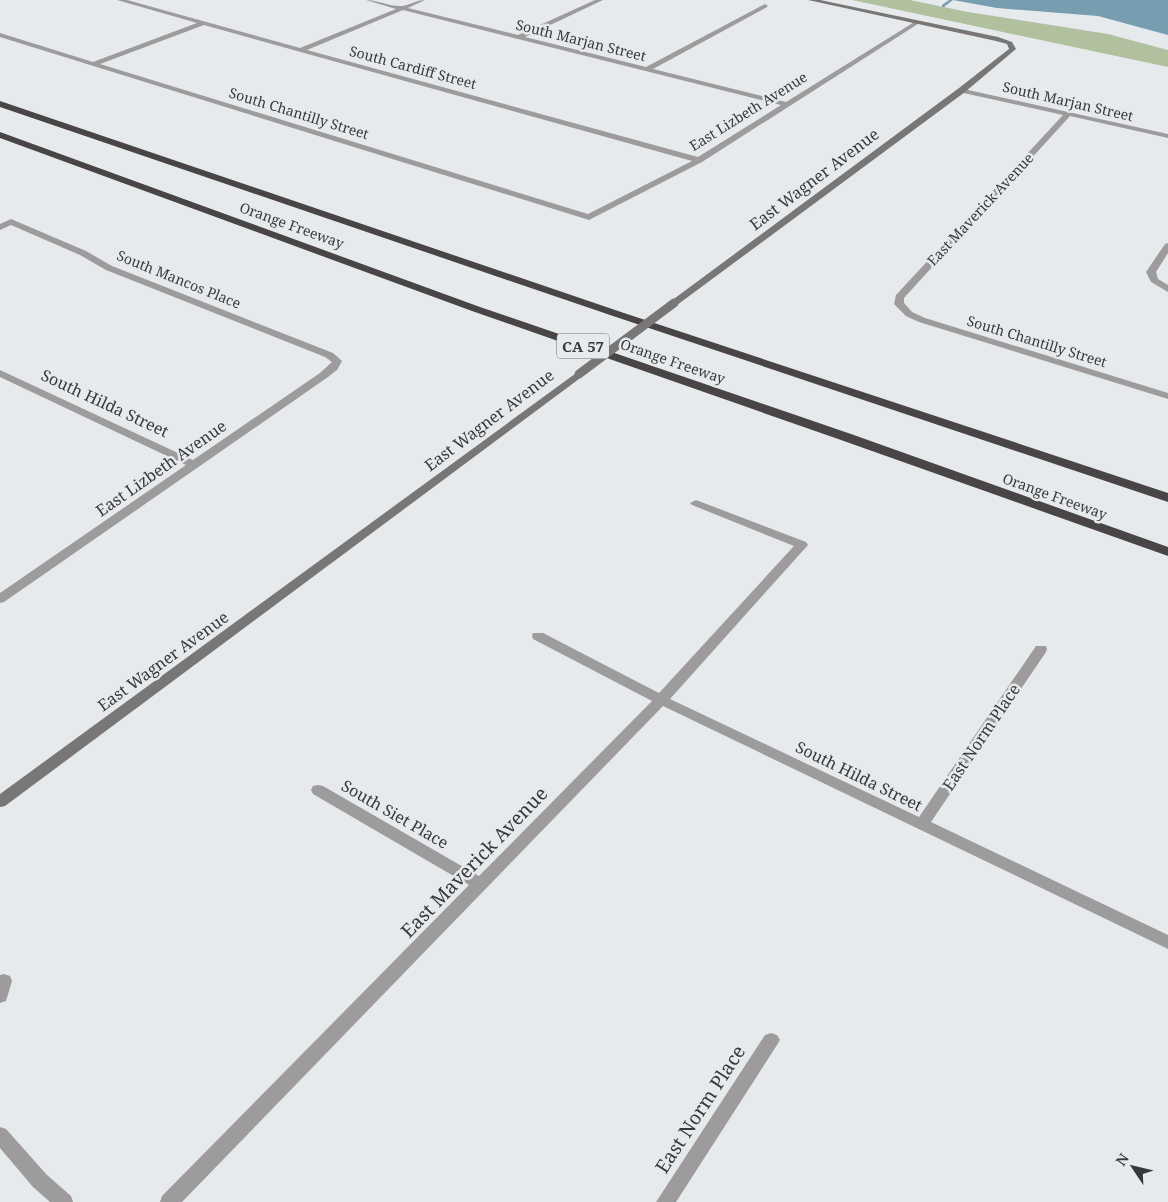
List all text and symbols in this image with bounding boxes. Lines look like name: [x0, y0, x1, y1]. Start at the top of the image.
street label: South Marjan Street: [514, 15, 648, 65]
street label: South Cardiff Street: [347, 41, 479, 93]
street label: East Lizbeth Avenue: [686, 67, 810, 155]
street label: South Marjan Street: [1001, 77, 1135, 125]
street label: South Chantilly Street: [227, 83, 371, 143]
street label: East Wagner Avenue: [745, 123, 883, 235]
street label: East Maverick Avenue: [923, 148, 1037, 270]
street label: Orange Freeway: [237, 197, 347, 253]
street label: South Mancos Place: [114, 245, 244, 313]
street label: South Chantilly Street: [965, 311, 1109, 371]
road number: CA 57: [557, 334, 609, 358]
street label: Orange Freeway: [618, 334, 728, 388]
street label: South Hilda Street: [38, 364, 173, 442]
street label: East Wagner Avenue: [420, 364, 558, 476]
street label: East Lizbeth Avenue: [91, 415, 231, 521]
street label: Orange Freeway: [1000, 468, 1110, 524]
street label: East Wagner Avenue: [93, 606, 233, 716]
street label: East Norm Place: [937, 679, 1025, 795]
street label: South Hilda Street: [792, 736, 926, 816]
street label: South Siet Place: [337, 774, 453, 854]
street label: East Maverick Avenue: [395, 781, 553, 943]
street label: East Norm Place: [649, 1040, 751, 1178]
north arrow: [1108, 1142, 1158, 1192]
text: N: [1111, 1149, 1133, 1169]

